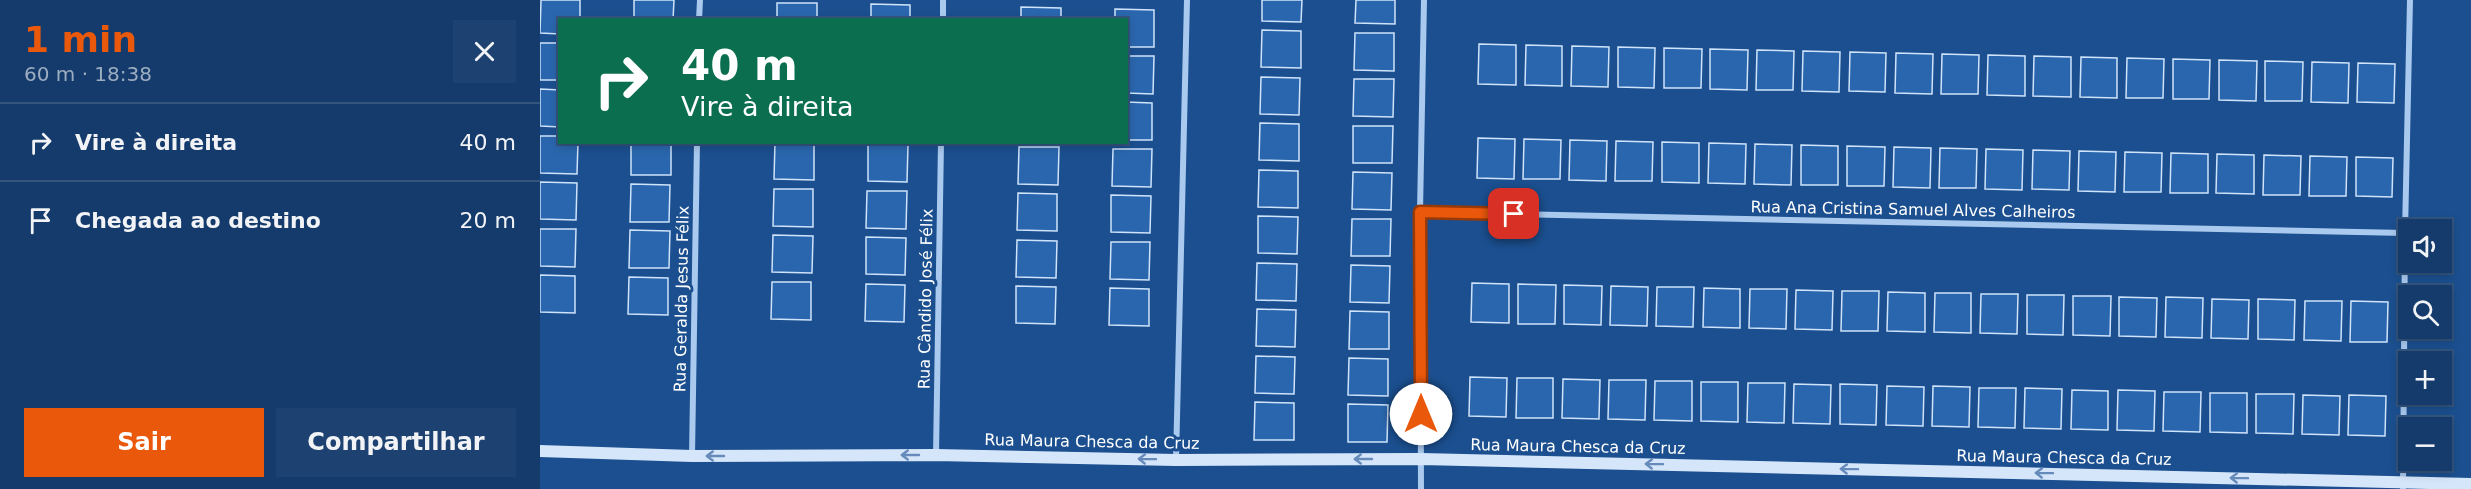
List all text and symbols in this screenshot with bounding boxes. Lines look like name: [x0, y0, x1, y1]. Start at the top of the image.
text: 1 min: [24, 19, 137, 60]
button: close: [453, 20, 516, 83]
text: 40 m: [681, 41, 798, 90]
icon: right: [582, 42, 660, 120]
text: 60 m · 18:38: [24, 62, 152, 86]
text: Vire à direita: [681, 91, 854, 122]
icon: right: [24, 126, 57, 159]
text: Vire à direita: [75, 130, 237, 155]
text: 40 m: [460, 130, 516, 155]
pin: [1488, 188, 1539, 239]
icon: arrive: [1497, 197, 1530, 230]
street label: Rua Ana Cristina Samuel Alves Calheiros: [1750, 197, 2076, 222]
icon: arrive: [24, 204, 57, 237]
street label: Rua Geralda Jesus Félix: [670, 206, 693, 392]
text: Chegada ao destino: [75, 208, 321, 233]
text: 20 m: [460, 208, 516, 233]
street label: Rua Cândido José Félix: [914, 209, 937, 389]
map controls: [2398, 219, 2452, 471]
button: sound: [2398, 219, 2452, 273]
button: search: [2398, 285, 2452, 339]
button: +: [2398, 351, 2452, 405]
position arrow: [1389, 382, 1453, 446]
button: Sair: [24, 408, 264, 477]
button: Compartilhar: [276, 408, 516, 477]
button: −: [2398, 417, 2452, 471]
street label: Rua Maura Chesca da Cruz: [984, 430, 1200, 453]
street label: Rua Maura Chesca da Cruz: [1470, 435, 1686, 458]
street label: Rua Maura Chesca da Cruz: [1956, 446, 2172, 469]
one-way arrow: [901, 449, 921, 461]
one-way arrow: [706, 450, 726, 462]
one-way arrow: [1138, 453, 1158, 465]
one-way arrow: [1354, 453, 1374, 465]
one-way arrow: [1645, 458, 1665, 470]
one-way arrow: [1840, 463, 1860, 475]
one-way arrow: [2035, 468, 2055, 479]
one-way arrow: [2230, 472, 2250, 484]

